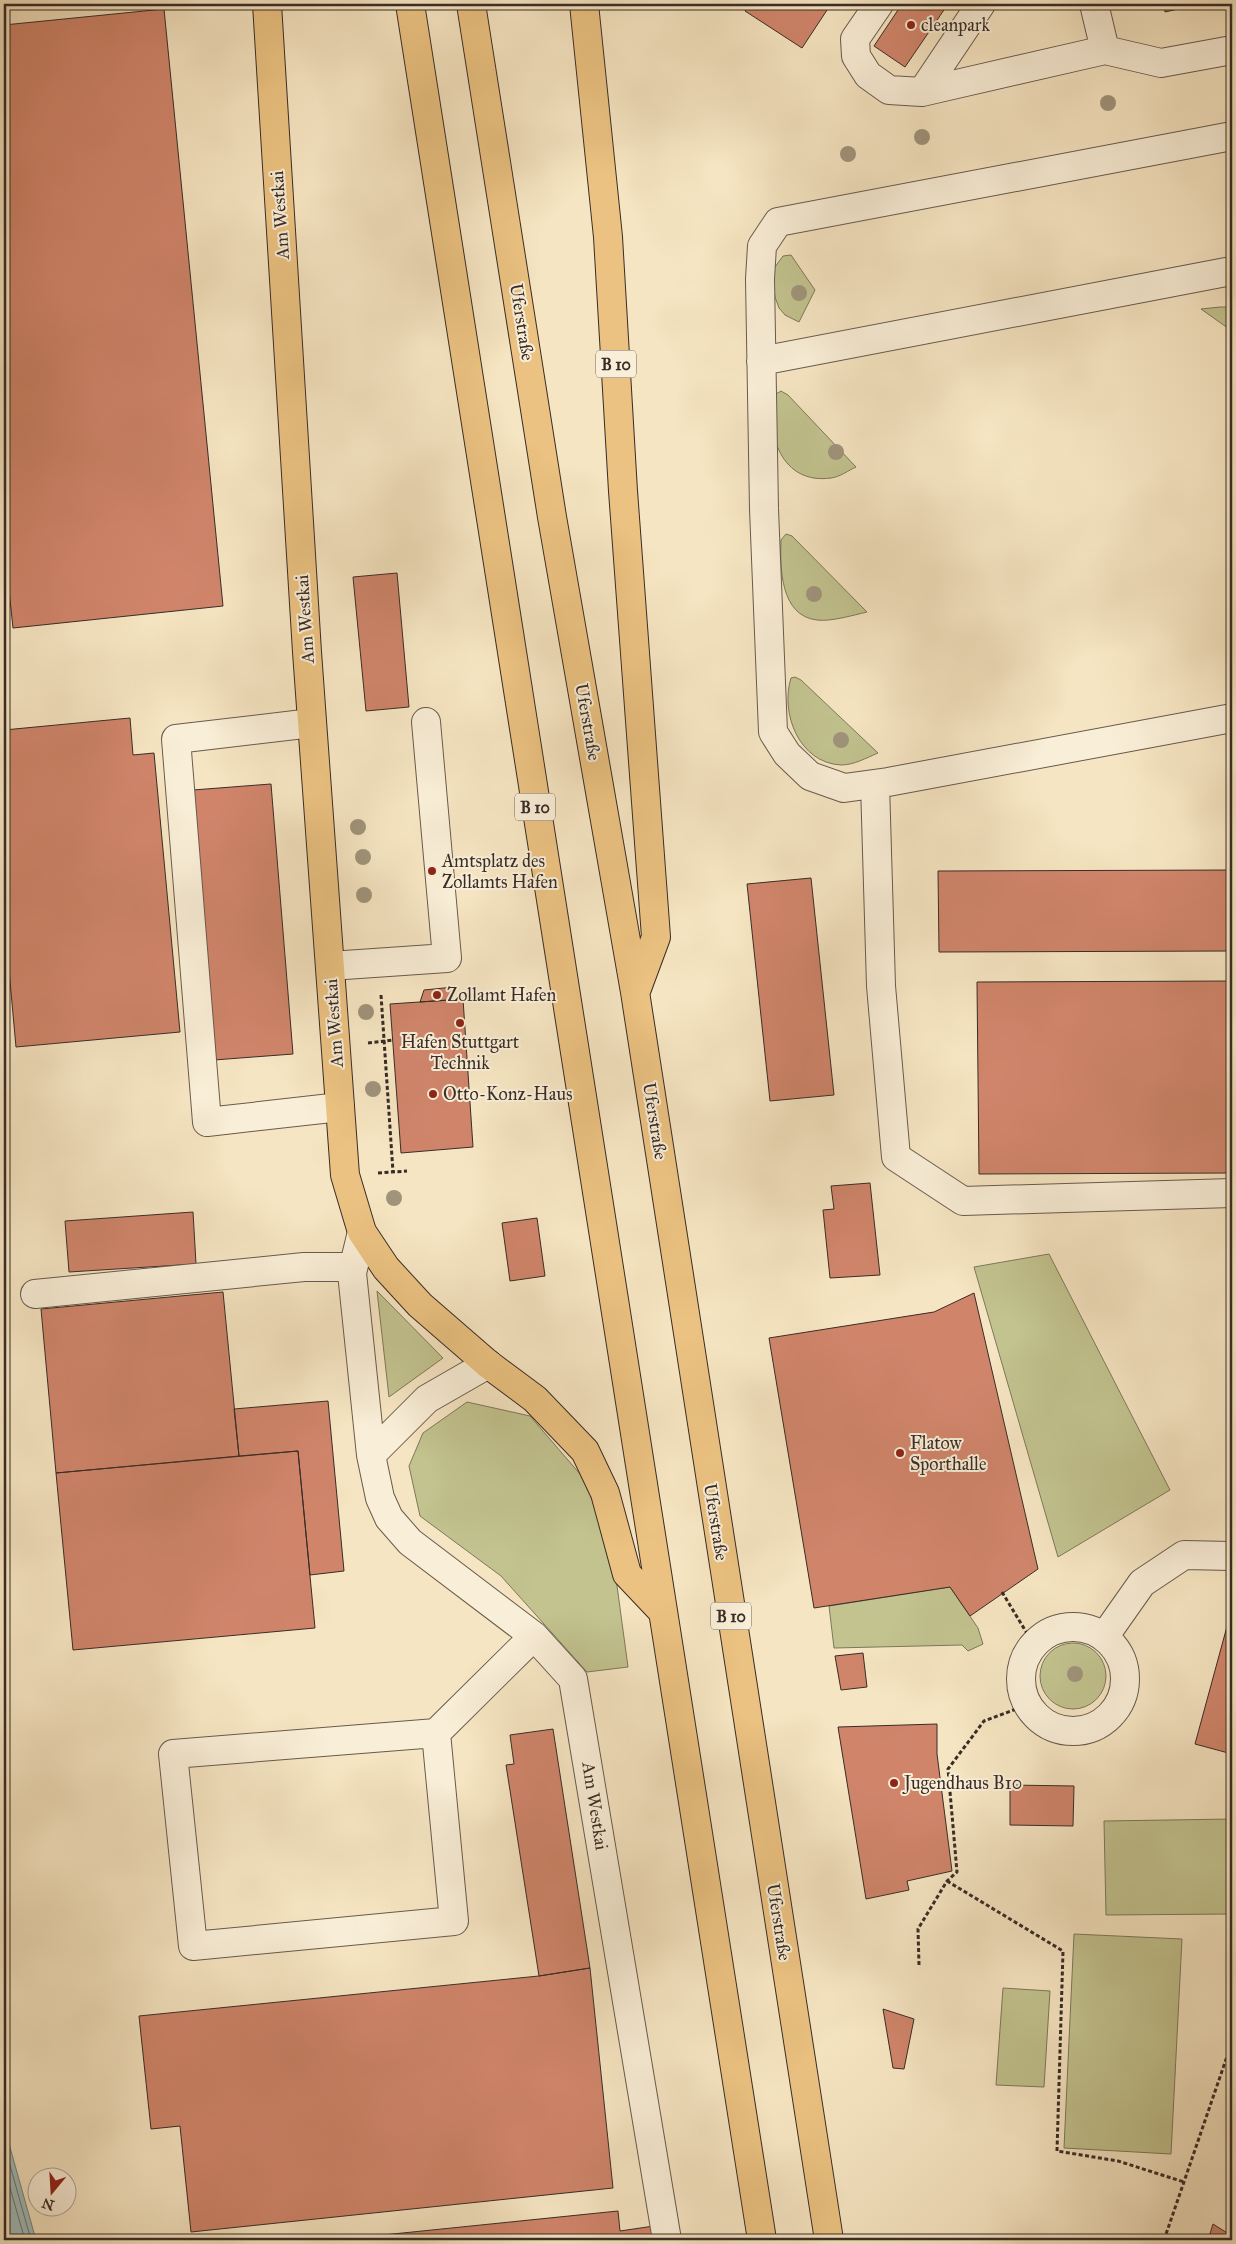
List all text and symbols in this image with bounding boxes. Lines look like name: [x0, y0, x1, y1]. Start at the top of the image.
place label: cleanpark: [921, 14, 990, 36]
marker: cleanpark: [905, 19, 917, 31]
street label: Am Westkai: [266, 170, 294, 261]
street label: Uferstraße: [505, 282, 539, 362]
road number: B 10: [596, 350, 636, 378]
street label: Am Westkai: [291, 574, 319, 665]
street label: Uferstraße: [570, 682, 606, 762]
road number: B 10: [515, 794, 555, 820]
place label: Amtsplatz des Zollamts Hafen: [441, 850, 558, 893]
marker: Amtsplatz des Zollamts Hafen: [426, 865, 438, 877]
street label: Am Westkai: [320, 978, 348, 1069]
place label: Zollamt Hafen: [447, 984, 557, 1006]
marker: Zollamt Hafen: [431, 989, 443, 1001]
marker: Hafen Stuttgart Technik: [454, 1017, 466, 1029]
place label: Hafen Stuttgart Technik: [401, 1031, 520, 1074]
street label: Uferstraße: [638, 1081, 672, 1161]
place label: Otto-Konz-Haus: [443, 1083, 573, 1105]
marker: Otto-Konz-Haus: [427, 1088, 439, 1100]
place label: Flatow Sporthalle: [910, 1432, 986, 1475]
marker: Flatow Sporthalle: [894, 1447, 906, 1459]
street label: Uferstraße: [699, 1482, 733, 1562]
road number: B 10: [711, 1602, 751, 1630]
street label: Am Westkai: [577, 1759, 613, 1852]
place label: Jugendhaus B10: [902, 1772, 1022, 1795]
marker: Jugendhaus B10: [888, 1777, 900, 1789]
street label: Uferstraße: [762, 1882, 796, 1962]
north arrow: [28, 2166, 78, 2216]
text: N: [40, 2194, 56, 2214]

